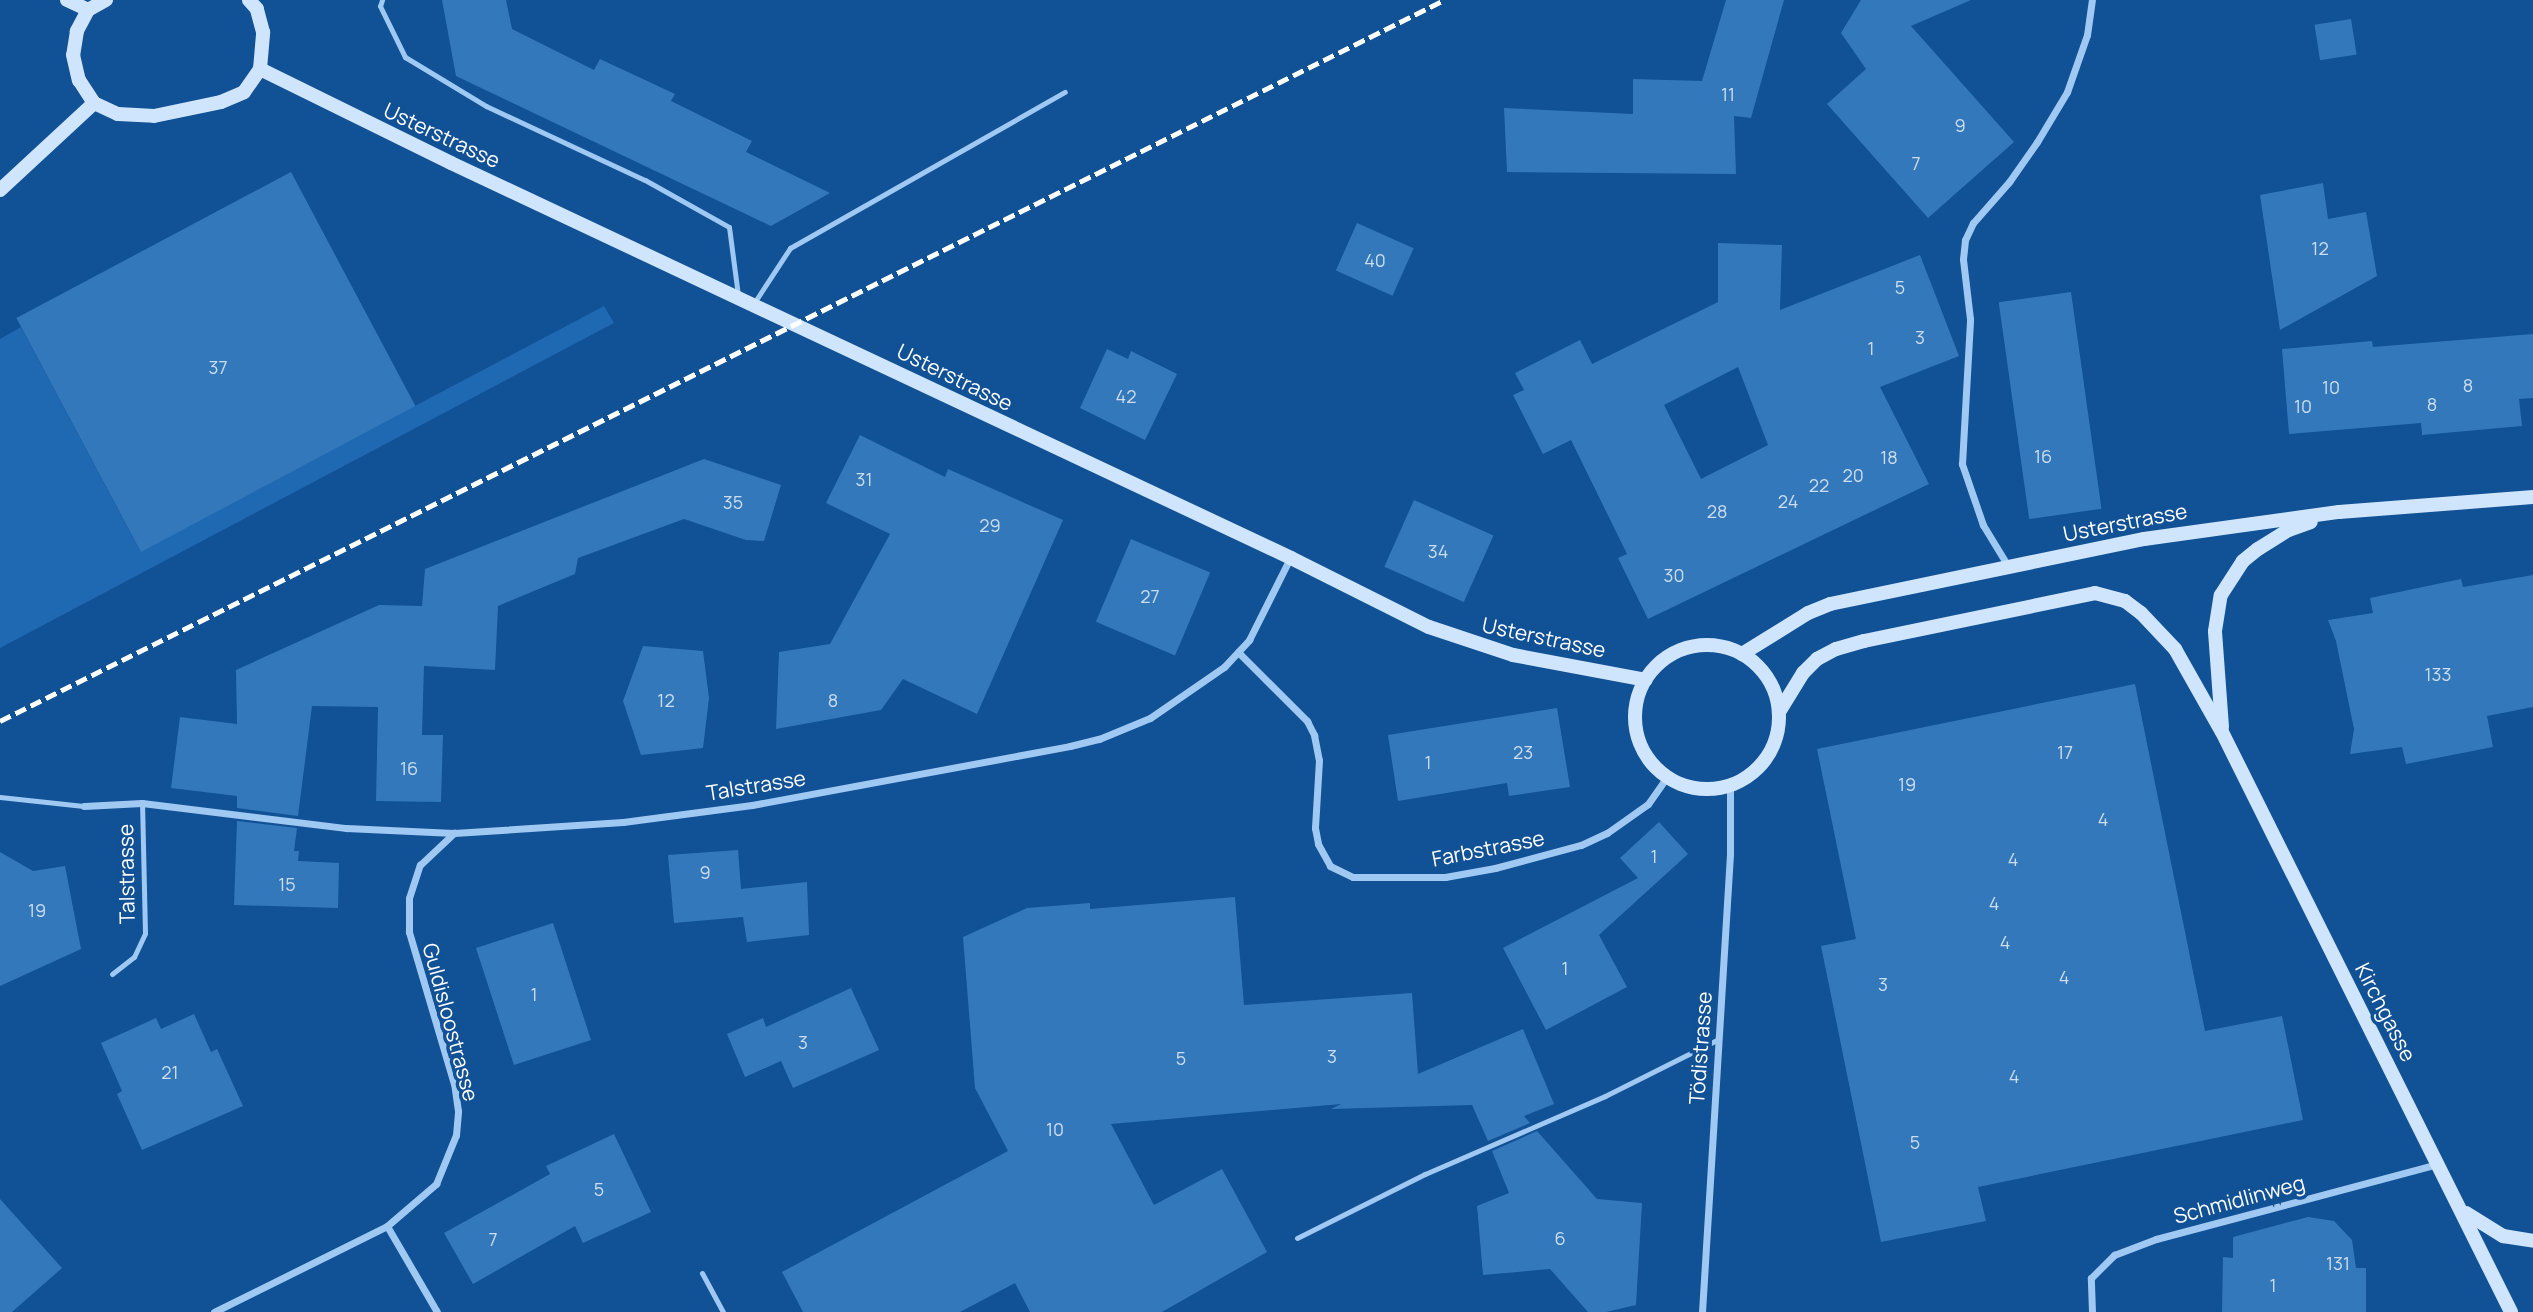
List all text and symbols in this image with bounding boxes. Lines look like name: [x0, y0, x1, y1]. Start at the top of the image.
house number: 11: [1721, 83, 1735, 105]
street label: Usterstrasse: [380, 97, 504, 173]
house number: 9: [1954, 114, 1966, 136]
house number: 7: [1911, 152, 1921, 174]
house number: 12: [2311, 237, 2329, 259]
house number: 40: [1364, 249, 1386, 271]
house number: 5: [1895, 276, 1905, 298]
house number: 3: [1915, 326, 1925, 348]
house number: 1: [1867, 337, 1875, 359]
street label: Usterstrasse: [893, 338, 1017, 416]
house number: 37: [209, 356, 227, 378]
house number: 8: [2463, 374, 2473, 396]
house number: 10: [2322, 376, 2340, 398]
house number: 42: [1116, 385, 1136, 407]
house number: 8: [2427, 393, 2437, 415]
house number: 10: [2294, 395, 2312, 417]
house number: 16: [2034, 445, 2052, 467]
house number: 18: [1880, 446, 1898, 468]
house number: 20: [1842, 464, 1864, 486]
house number: 31: [856, 468, 872, 490]
house number: 22: [1809, 474, 1829, 496]
house number: 24: [1778, 490, 1798, 512]
house number: 35: [723, 491, 743, 513]
street label: Usterstrasse: [2061, 498, 2189, 546]
house number: 28: [1707, 500, 1727, 522]
house number: 29: [979, 514, 1001, 536]
house number: 34: [1428, 540, 1448, 562]
house number: 30: [1664, 564, 1684, 586]
house number: 27: [1140, 585, 1160, 607]
street label: Usterstrasse: [1480, 612, 1608, 662]
house number: 133: [2425, 663, 2451, 685]
house number: 12: [657, 689, 675, 711]
house number: 8: [828, 689, 838, 711]
house number: 23: [1513, 741, 1533, 763]
house number: 17: [2057, 741, 2073, 763]
house number: 1: [1424, 751, 1432, 773]
house number: 16: [400, 757, 418, 779]
street label: Talstrasse: [705, 765, 807, 805]
house number: 19: [1898, 773, 1916, 795]
house number: 4: [2098, 808, 2108, 830]
street label: Talstrasse: [113, 824, 139, 924]
street label: Farbstrasse: [1429, 825, 1547, 871]
house number: 1: [1650, 845, 1658, 867]
house number: 4: [2008, 848, 2018, 870]
house number: 9: [699, 861, 711, 883]
house number: 15: [278, 873, 296, 895]
house number: 4: [1989, 892, 1999, 914]
house number: 19: [28, 899, 46, 921]
house number: 4: [2000, 931, 2010, 953]
street label: Guldisloostrasse: [418, 940, 484, 1104]
house number: 1: [1561, 957, 1569, 979]
street label: Kirchgasse: [2350, 959, 2422, 1065]
house number: 4: [2059, 966, 2069, 988]
house number: 3: [1878, 973, 1888, 995]
house number: 1: [530, 983, 538, 1005]
street label: Tödistrasse: [1683, 991, 1717, 1105]
house number: 3: [798, 1031, 808, 1053]
house number: 3: [1327, 1045, 1337, 1067]
house number: 5: [1176, 1047, 1186, 1069]
house number: 21: [161, 1061, 179, 1083]
house number: 4: [2009, 1065, 2019, 1087]
house number: 10: [1046, 1118, 1064, 1140]
house number: 5: [1910, 1131, 1920, 1153]
street label: Schmidlinweg: [2171, 1169, 2307, 1229]
house number: 5: [594, 1178, 604, 1200]
house number: 6: [1554, 1227, 1566, 1249]
house number: 7: [488, 1228, 498, 1250]
house number: 131: [2326, 1252, 2350, 1274]
house number: 1: [2269, 1274, 2277, 1296]

